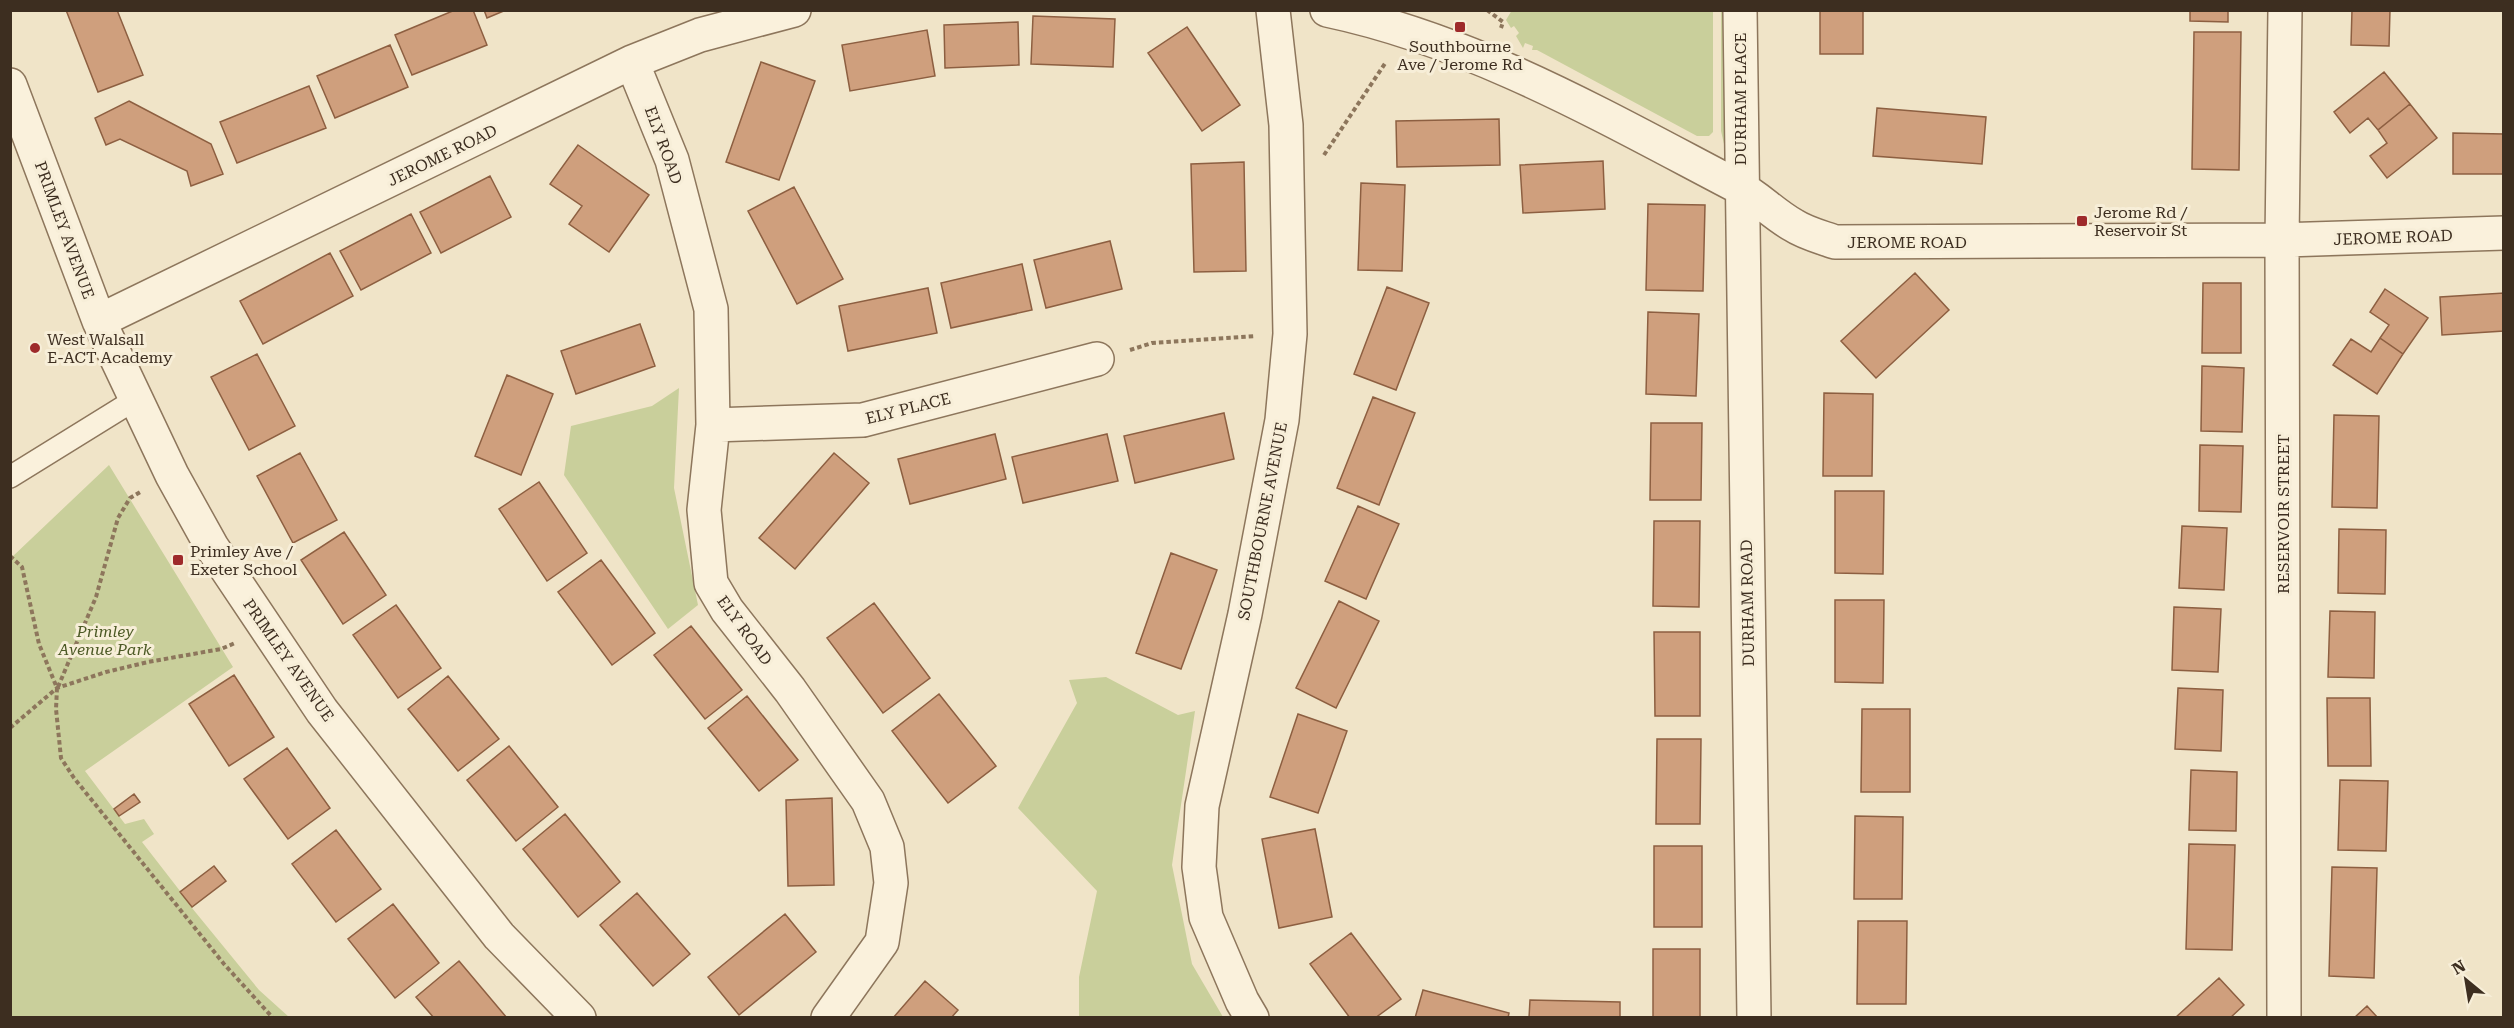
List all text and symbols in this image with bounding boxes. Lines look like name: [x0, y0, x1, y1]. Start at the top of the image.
marker: Southbourne Ave / Jerome Rd: [1453, 20, 1467, 34]
street label: DURHAM PLACE: [1731, 33, 1750, 165]
place label: Southbourne Ave / Jerome Rd: [1397, 37, 1523, 74]
street label: ELY ROAD: [641, 104, 686, 187]
street label: JEROME ROAD: [384, 121, 500, 190]
street label: PRIMLEY AVENUE: [31, 159, 98, 302]
place label: Jerome Rd / Reservoir St: [2094, 203, 2188, 240]
marker: Jerome Rd / Reservoir St: [2075, 214, 2089, 228]
street label: JEROME ROAD: [2333, 226, 2453, 249]
street label: JEROME ROAD: [1847, 233, 1967, 252]
place label: West Walsall E-ACT Academy: [47, 330, 173, 367]
marker: West Walsall E-ACT Academy: [28, 341, 42, 355]
street label: ELY PLACE: [864, 389, 953, 428]
street label: SOUTHBOURNE AVENUE: [1234, 420, 1291, 622]
street label: RESERVOIR STREET: [2274, 434, 2293, 594]
street label: DURHAM ROAD: [1737, 539, 1758, 667]
place label: Primley Ave / Exeter School: [190, 542, 297, 579]
marker: Primley Ave / Exeter School: [171, 553, 185, 567]
street label: ELY ROAD: [713, 592, 776, 669]
street label: PRIMLEY AVENUE: [239, 595, 338, 725]
park label: Primley Avenue Park: [58, 622, 152, 659]
north arrow: [2436, 950, 2496, 1010]
text: N: [2449, 956, 2469, 979]

